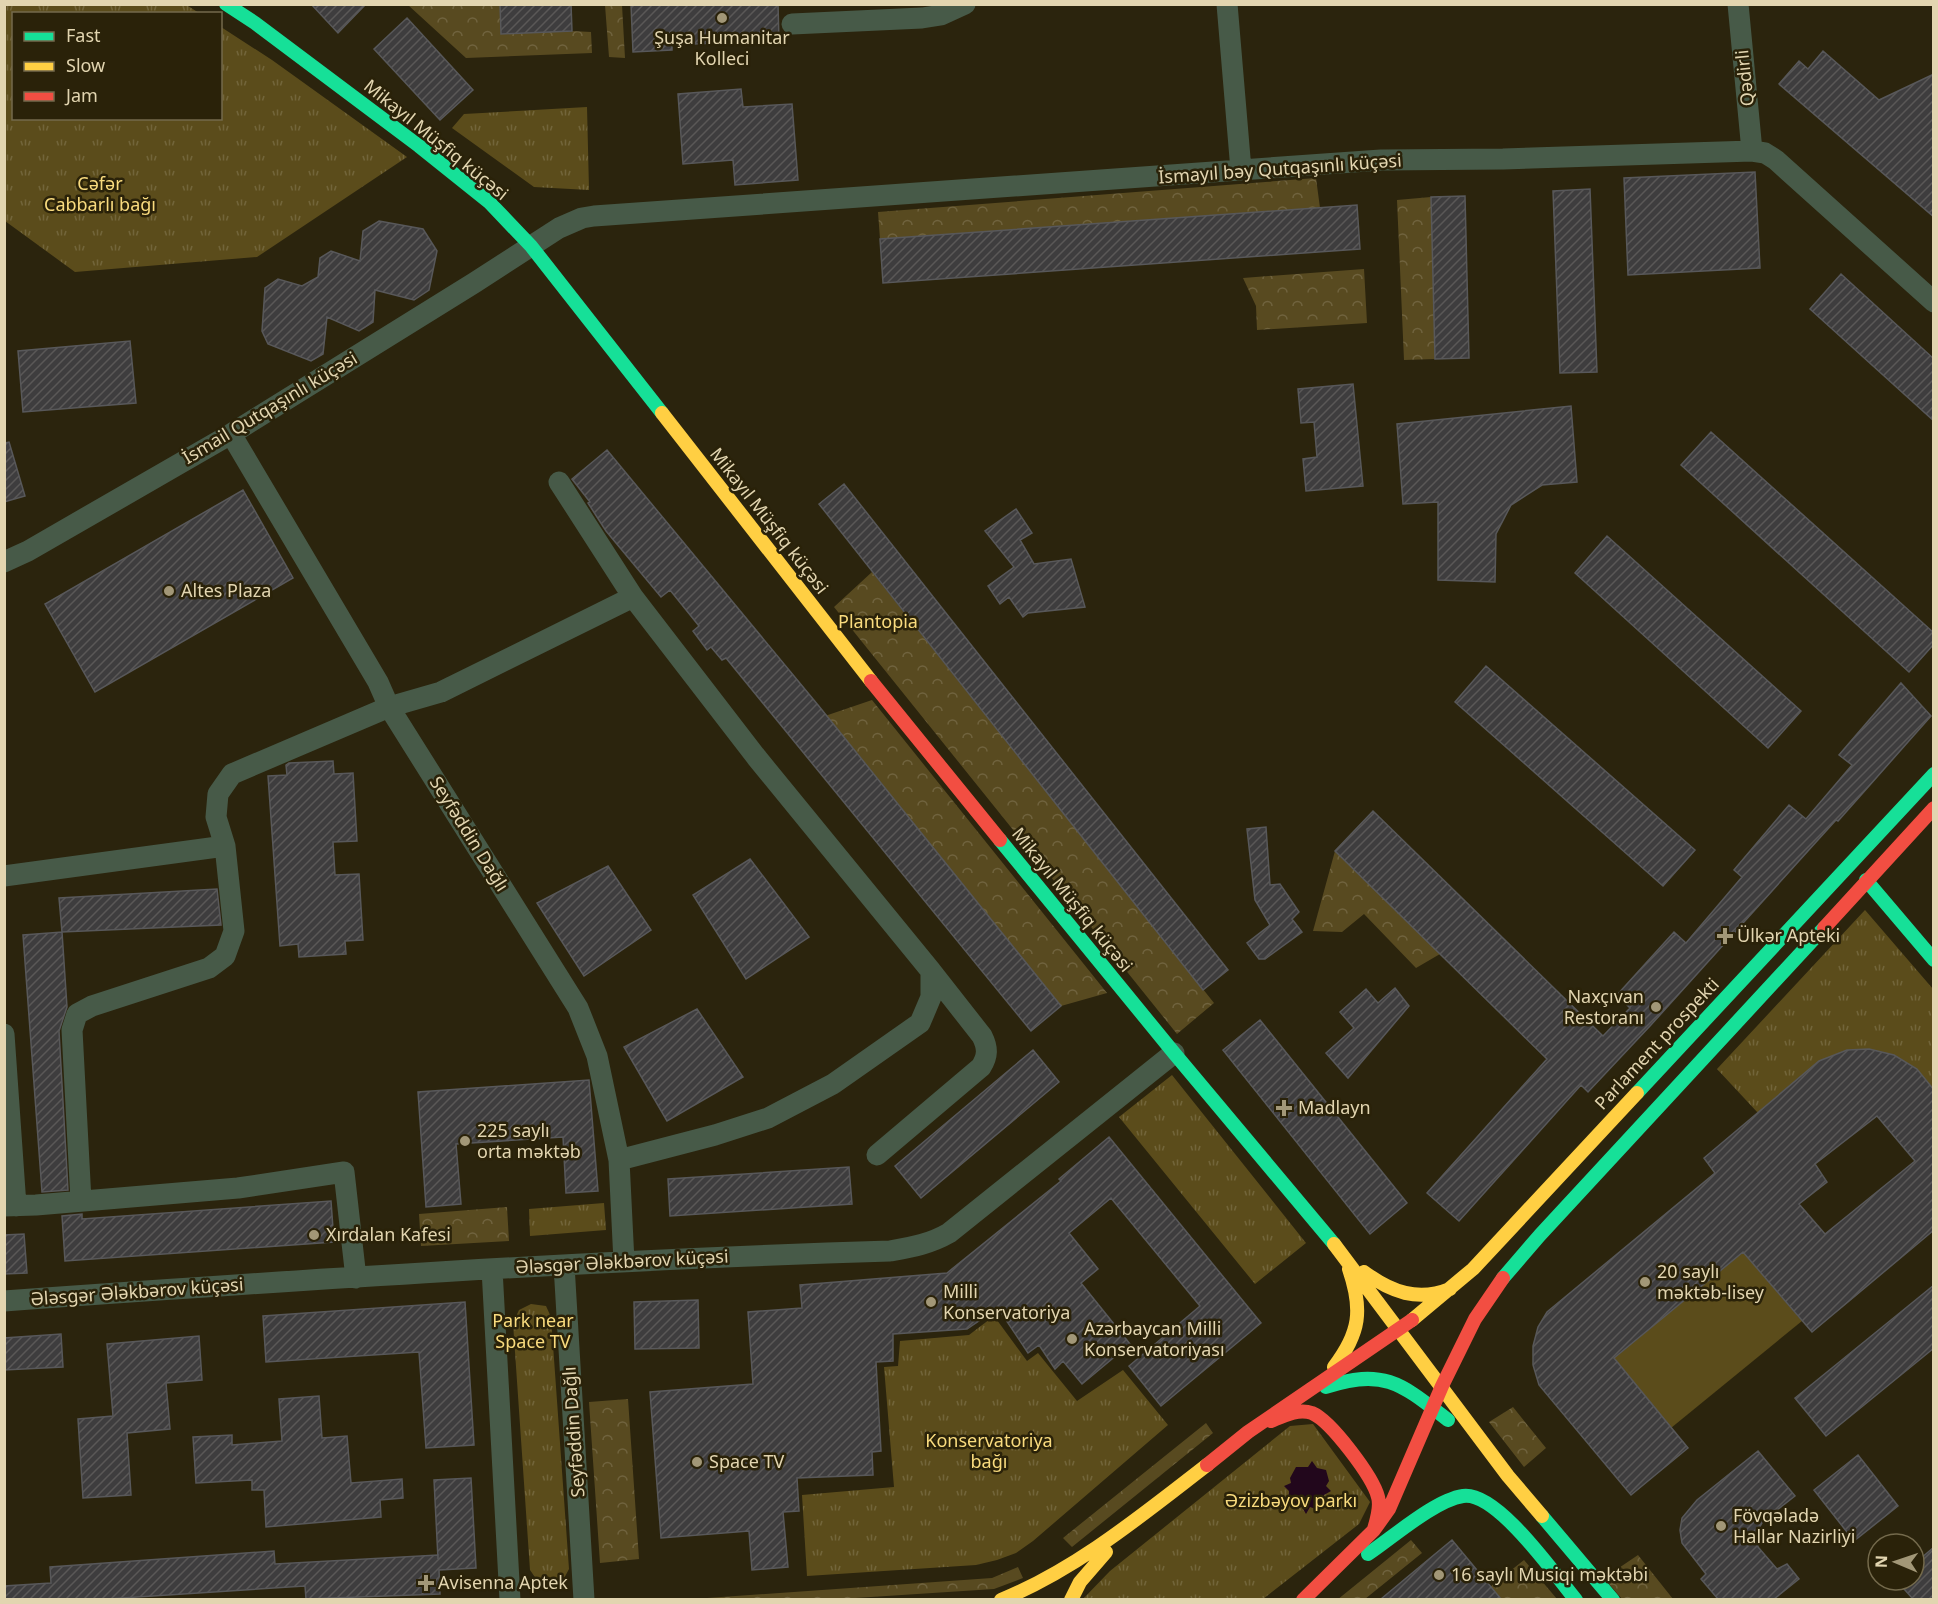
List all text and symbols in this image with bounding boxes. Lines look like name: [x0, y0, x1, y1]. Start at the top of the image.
marker: Şuşa Humanitar Kolleci: [715, 11, 729, 25]
legend: [12, 12, 222, 120]
text: Fast: [66, 23, 101, 47]
place label: Şuşa Humanitar Kolleci: [654, 25, 790, 70]
street label: Qədirli: [1729, 49, 1759, 108]
text: Slow: [66, 53, 105, 77]
street label: Mikayıl Müşfiq küçəsi: [359, 73, 514, 205]
text: Jam: [64, 83, 98, 107]
street label: İsmayıl bəy Qutqaşınlı küçəsi: [1157, 148, 1402, 188]
park label: Cəfər Cabbarlı bağı: [44, 171, 156, 216]
street label: İsmail Qutqaşınlı küçəsi: [178, 345, 361, 469]
street label: Mikayıl Müşfiq küçəsi: [705, 442, 834, 598]
place label: Altes Plaza: [181, 578, 271, 602]
marker: Altes Plaza: [162, 584, 176, 598]
park label: Plantopia: [838, 609, 918, 633]
street label: Seyfəddin Dağlı: [425, 771, 515, 896]
street label: Mikayıl Müşfiq küçəsi: [1007, 822, 1139, 977]
place label: Ülkər Apteki: [1737, 923, 1840, 947]
marker: Ülkər Apteki: [1718, 929, 1732, 943]
street label: Parlament prospekti: [1589, 972, 1724, 1114]
place label: Naxçıvan Restoranı: [1564, 984, 1644, 1029]
marker: Naxçıvan Restoranı: [1649, 1000, 1663, 1014]
place label: Madlayn: [1298, 1095, 1371, 1119]
marker: Madlayn: [1275, 1099, 1293, 1117]
place label: 225 saylı orta məktəb: [477, 1118, 581, 1163]
marker: 225 saylı orta məktəb: [458, 1134, 472, 1148]
place label: Xırdalan Kafesi: [326, 1222, 451, 1246]
marker: Xırdalan Kafesi: [307, 1228, 321, 1242]
street label: Ələsgər Ələkbərov küçəsi: [515, 1243, 729, 1279]
place label: 20 saylı məktəb-lisey: [1657, 1259, 1765, 1304]
street label: Ələsgər Ələkbərov küçəsi: [30, 1272, 244, 1310]
marker: 20 saylı məktəb-lisey: [1638, 1275, 1652, 1289]
place label: Milli Konservatoriya: [943, 1279, 1070, 1324]
marker: Milli Konservatoriya: [924, 1295, 938, 1309]
park label: Park near Space TV: [492, 1308, 574, 1353]
place label: Azərbaycan Milli Konservatoriyası: [1084, 1316, 1225, 1361]
marker: Azərbaycan Milli Konservatoriyası: [1065, 1332, 1079, 1346]
street label: Seyfəddin Dağlı: [556, 1366, 590, 1498]
park label: Konservatoriya bağı: [925, 1428, 1053, 1473]
place label: Space TV: [709, 1449, 785, 1473]
marker: Space TV: [690, 1455, 704, 1469]
park label: Əzizbəyov parkı: [1225, 1488, 1357, 1512]
place label: Fövqəladə Hallar Nazirliyi: [1733, 1503, 1855, 1548]
marker: Fövqəladə Hallar Nazirliyi: [1714, 1519, 1728, 1533]
north arrow: [1866, 1532, 1926, 1592]
text: N: [1870, 1555, 1892, 1568]
place label: 16 saylı Musiqi məktəbi: [1451, 1562, 1648, 1586]
marker: 16 saylı Musiqi məktəbi: [1432, 1568, 1446, 1582]
place label: Avisenna Aptek: [438, 1570, 568, 1594]
marker: Avisenna Aptek: [419, 1576, 433, 1590]

